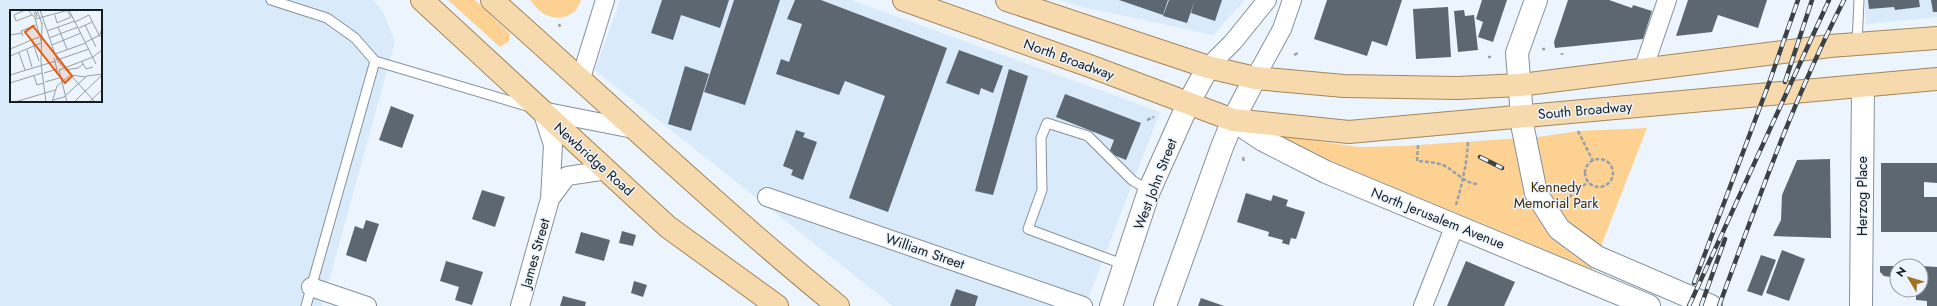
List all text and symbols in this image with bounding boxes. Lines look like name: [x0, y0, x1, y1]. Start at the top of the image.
inset map: [10, 10, 102, 102]
street label: North Broadway: [1021, 33, 1118, 85]
street label: South Broadway: [1537, 96, 1634, 124]
street label: Newbridge Road: [550, 118, 638, 200]
street label: West John Street: [1128, 135, 1182, 233]
street label: Herzog Place: [1852, 156, 1872, 236]
park label: Kennedy Memorial Park: [1514, 177, 1599, 213]
street label: North Jerusalem Avenue: [1368, 182, 1508, 254]
street label: James Street: [515, 215, 555, 292]
street label: William Street: [883, 228, 968, 274]
north arrow: [1889, 258, 1929, 298]
text: N: [1892, 263, 1910, 280]

